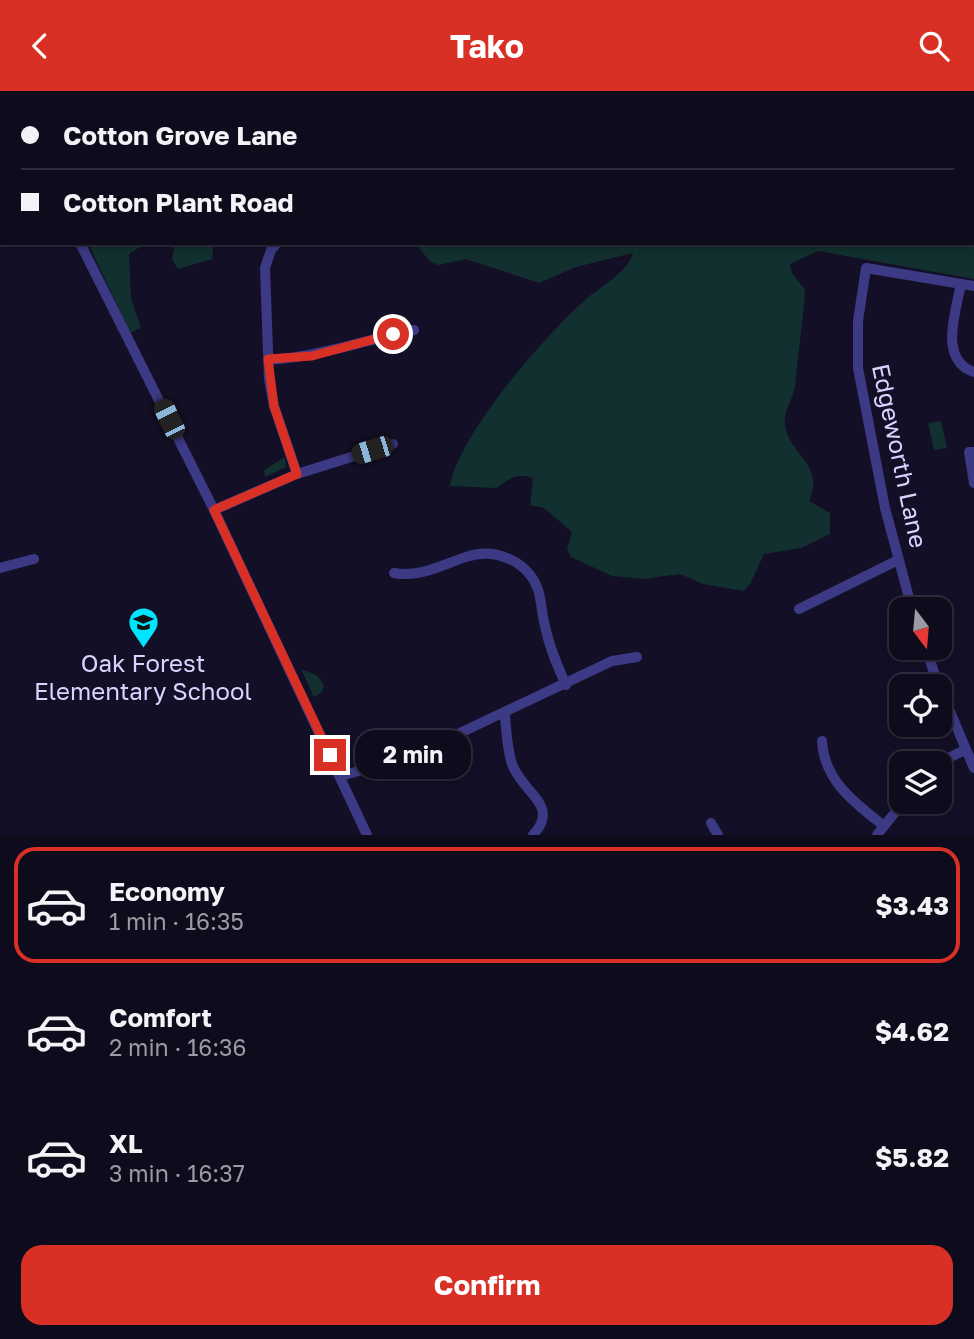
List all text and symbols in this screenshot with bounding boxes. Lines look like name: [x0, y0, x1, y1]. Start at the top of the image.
icon: back: [21, 27, 59, 65]
text: Tako: [450, 27, 524, 65]
icon: search: [915, 27, 953, 65]
text: Cotton Grove Lane: [63, 120, 297, 151]
text: Cotton Plant Road: [63, 187, 294, 218]
route start: [377, 318, 409, 350]
street label: Edgeworth Lane: [867, 361, 934, 550]
car: [151, 396, 188, 442]
car: [349, 434, 396, 466]
north arrow: [889, 597, 952, 660]
map controls: [889, 597, 952, 814]
school or university icon: Oak Forest Elementary School: [126, 605, 160, 649]
place label: Oak Forest Elementary School: [34, 648, 252, 705]
button: locate: [889, 674, 952, 737]
callout: 2 min: [354, 731, 470, 779]
route end: [314, 739, 346, 771]
text: 2 min: [383, 740, 443, 768]
button: layers: [889, 751, 952, 814]
icon: car: [25, 874, 88, 937]
text: Economy: [109, 876, 225, 907]
text: $3.43: [875, 890, 949, 921]
text: 1 min · 16:35: [109, 907, 244, 935]
icon: car: [25, 1000, 88, 1063]
text: Comfort: [109, 1002, 212, 1033]
text: $4.62: [875, 1016, 949, 1047]
text: 2 min · 16:36: [109, 1033, 247, 1061]
icon: car: [25, 1126, 88, 1189]
text: XL: [109, 1128, 143, 1159]
text: $5.82: [875, 1142, 949, 1173]
text: 3 min · 16:37: [109, 1159, 245, 1187]
button: Confirm: [21, 1245, 953, 1325]

